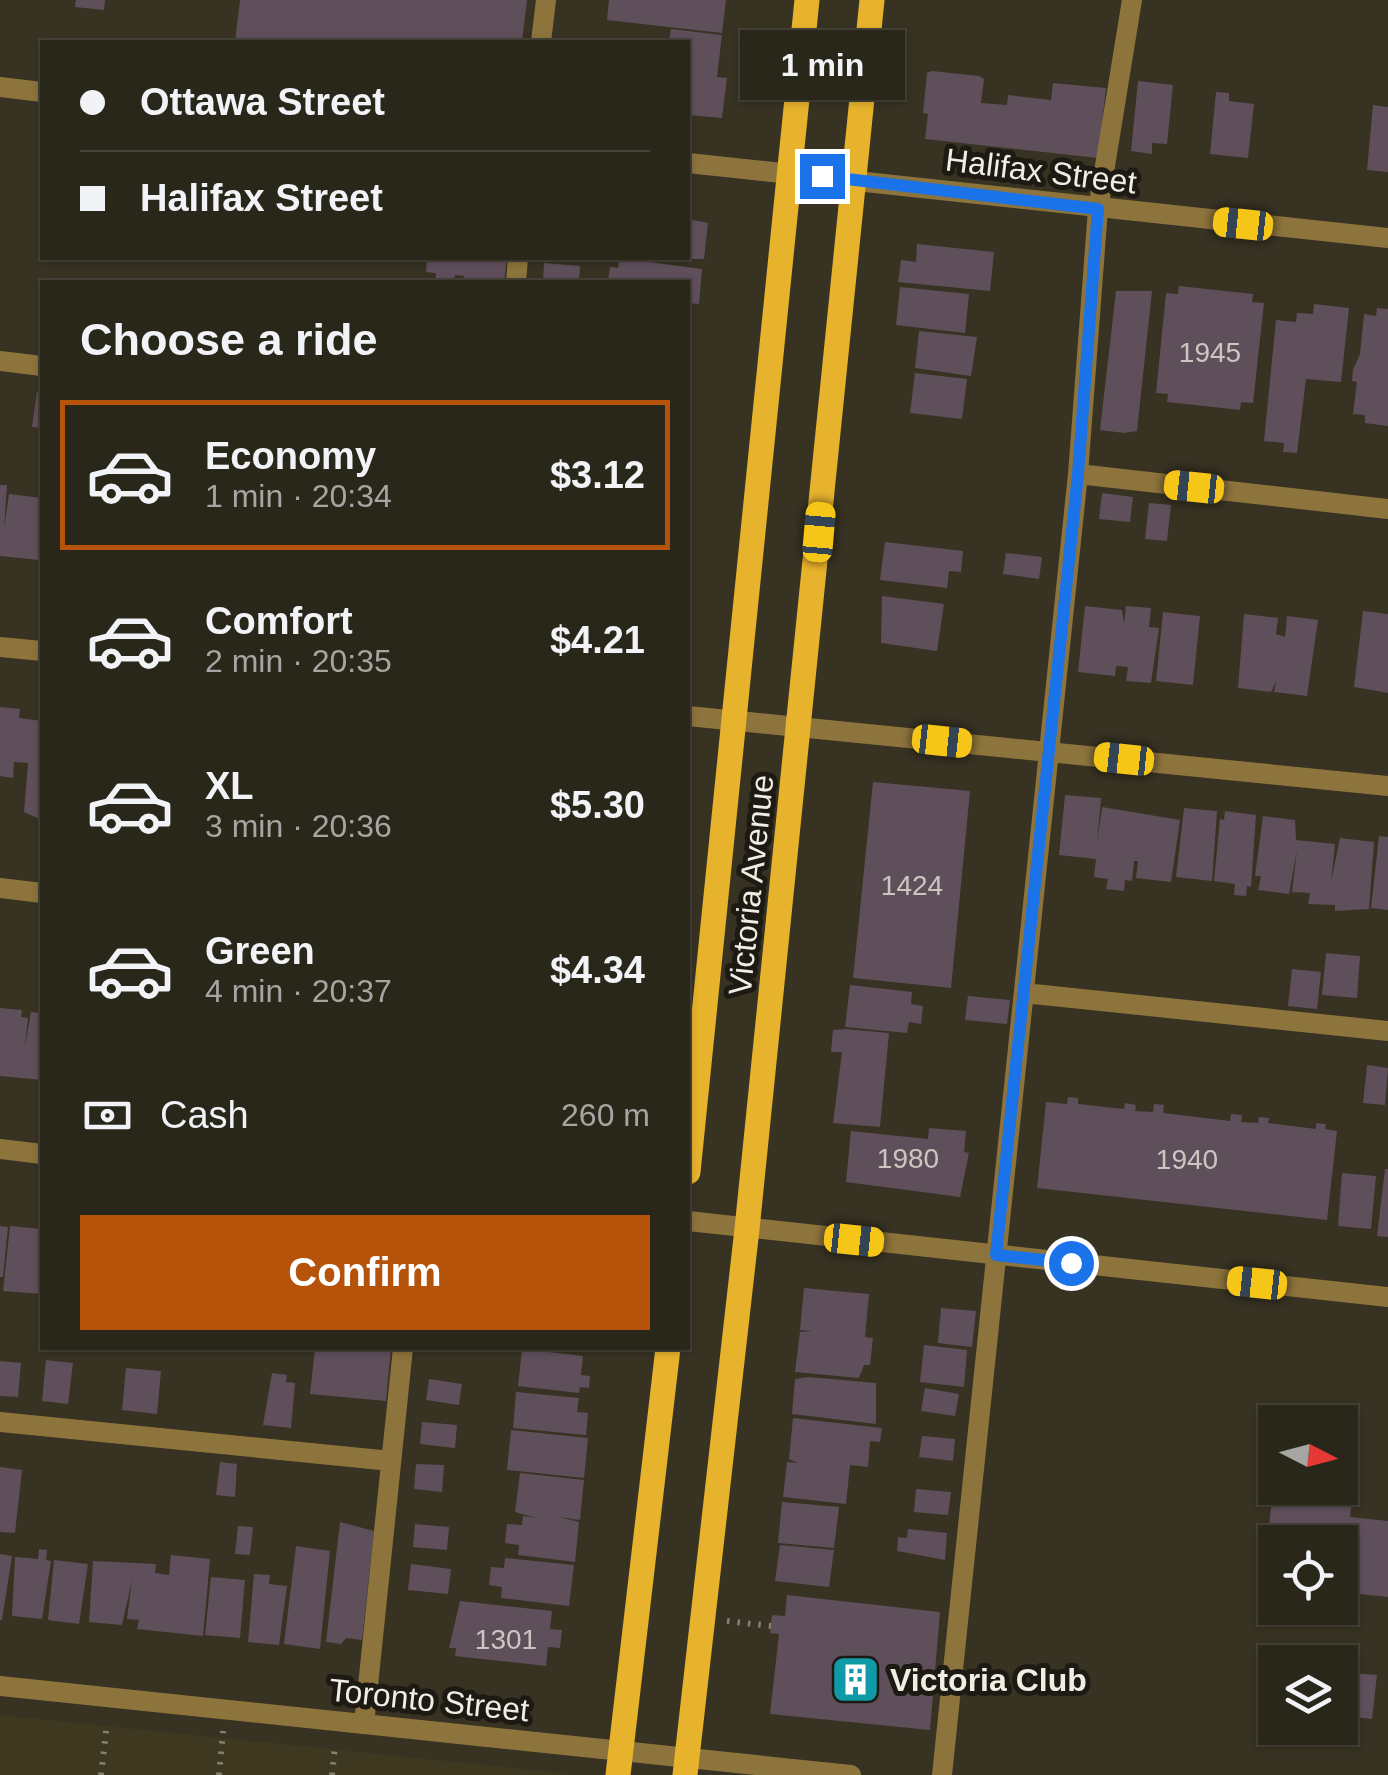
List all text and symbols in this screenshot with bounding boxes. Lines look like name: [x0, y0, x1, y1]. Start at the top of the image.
callout: 1 min: [740, 31, 904, 101]
text: 1 min: [781, 47, 864, 83]
text: Ottawa Street: [140, 81, 385, 123]
street label: Halifax Street: [943, 141, 1139, 201]
route end: [800, 154, 845, 199]
text: Halifax Street: [140, 177, 383, 219]
car: [1212, 206, 1274, 242]
text: Choose a ride: [80, 314, 378, 365]
house number: 1945: [1179, 337, 1241, 368]
icon: car: [85, 430, 175, 520]
text: Economy: [205, 435, 376, 477]
text: $3.12: [550, 454, 645, 496]
car: [1163, 469, 1225, 505]
text: 1 min · 20:34: [205, 478, 392, 514]
car: [801, 501, 837, 563]
icon: car: [85, 595, 175, 685]
text: Comfort: [205, 600, 353, 642]
text: $4.21: [550, 619, 645, 661]
text: 2 min · 20:35: [205, 643, 392, 679]
car: [911, 723, 973, 759]
car: [1093, 741, 1155, 777]
icon: car: [85, 760, 175, 850]
text: XL: [205, 765, 254, 807]
street label: Victoria Avenue: [722, 773, 780, 997]
text: $5.30: [550, 784, 645, 826]
text: 3 min · 20:36: [205, 808, 392, 844]
house number: 1424: [881, 870, 943, 901]
icon: car: [85, 925, 175, 1015]
text: Green: [205, 930, 315, 972]
text: $4.34: [550, 949, 645, 991]
text: 4 min · 20:37: [205, 973, 392, 1009]
icon: cash: [80, 1088, 135, 1143]
text: Cash: [160, 1094, 249, 1136]
text: 260 m: [561, 1097, 650, 1133]
house number: 1980: [877, 1143, 939, 1174]
house number: 1940: [1156, 1144, 1218, 1175]
button: Confirm: [80, 1215, 650, 1330]
car: [823, 1222, 885, 1258]
route start: [1049, 1241, 1094, 1286]
car: [1226, 1265, 1288, 1301]
north arrow: [1258, 1405, 1358, 1505]
map controls: [1258, 1405, 1358, 1745]
button: locate: [1258, 1525, 1358, 1625]
house number: 1301: [475, 1624, 537, 1655]
button: layers: [1258, 1645, 1358, 1745]
building icon: Victoria Club: [829, 1654, 881, 1706]
place label: Victoria Club: [890, 1662, 1087, 1698]
street label: Toronto Street: [327, 1672, 531, 1728]

